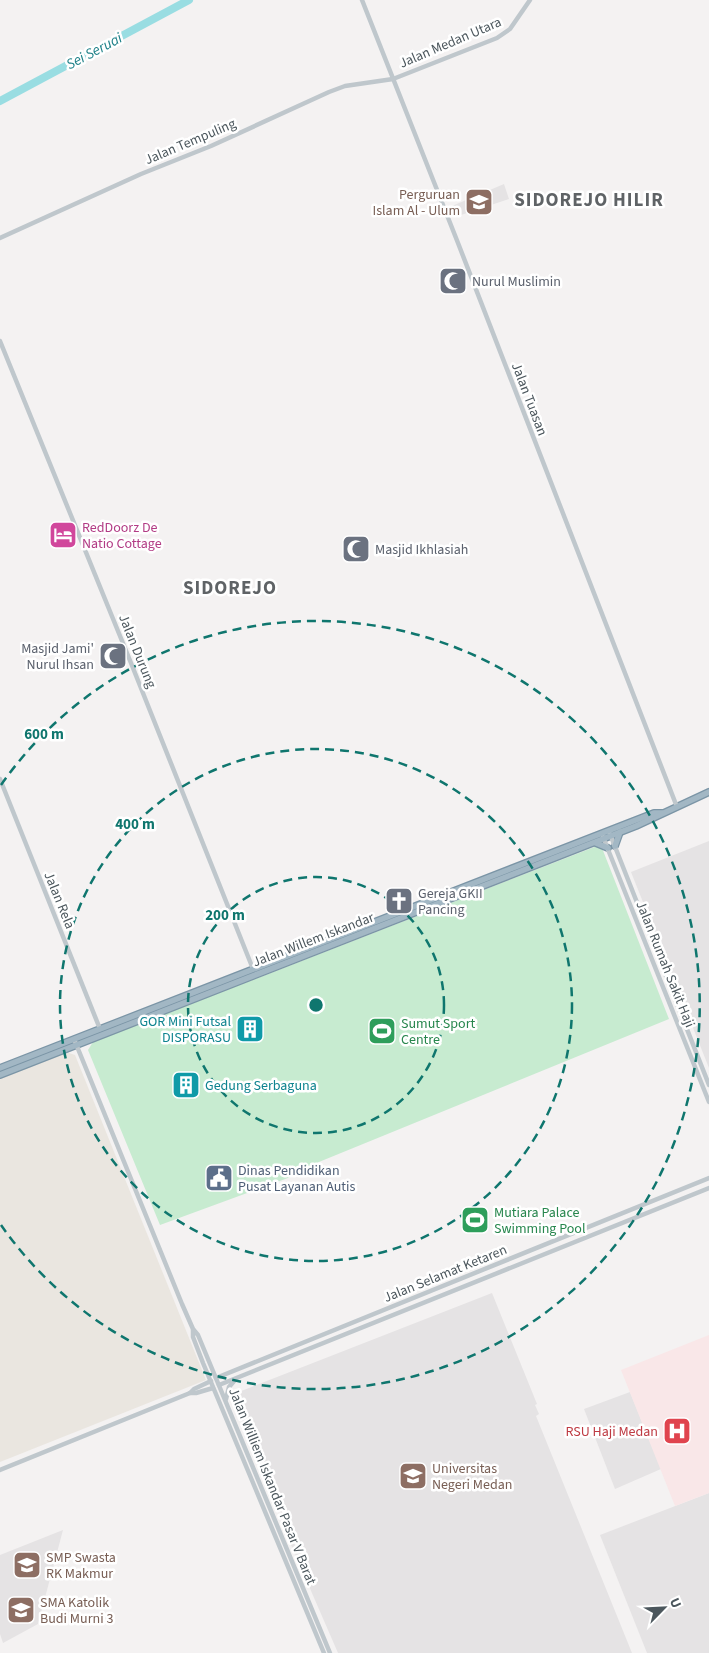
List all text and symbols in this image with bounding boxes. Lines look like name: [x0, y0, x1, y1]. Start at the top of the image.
street label: Jalan Medan Utara: [396, 12, 505, 73]
water label: Sei Seruai: [63, 28, 126, 75]
street label: Jalan Tempuling: [142, 114, 239, 170]
place label: Perguruan Islam Al - Ulum: [372, 185, 460, 221]
school or university icon: Perguruan Islam Al - Ulum: [464, 187, 494, 217]
district label: SIDOREJO HILIR: [514, 187, 664, 214]
mosque icon: Nurul Muslimin: [438, 266, 468, 296]
place label: Nurul Muslimin: [472, 272, 561, 292]
street label: Jalan Tuasan: [506, 360, 552, 439]
place label: RedDoorz De Natio Cottage: [82, 518, 162, 554]
hotel icon: RedDoorz De Natio Cottage: [48, 520, 78, 550]
mosque icon: Masjid Ikhlasiah: [341, 534, 371, 564]
place label: Masjid Ikhlasiah: [375, 540, 468, 560]
district label: SIDOREJO: [183, 575, 277, 602]
street label: Jalan Durung: [113, 611, 161, 691]
place label: Masjid Jami' Nurul Ihsan: [21, 639, 94, 675]
mosque icon: Masjid Jami' Nurul Ihsan: [98, 641, 128, 671]
text: 600 m: [24, 724, 64, 745]
text: 400 m: [115, 814, 155, 835]
street label: Jalan Rela: [39, 869, 80, 932]
place label: Gereja GKII Pancing: [418, 884, 483, 920]
church icon: Gereja GKII Pancing: [384, 886, 414, 916]
street label: Jalan Rumah Sakit Haji: [631, 898, 700, 1031]
text: 200 m: [205, 905, 245, 926]
street label: Jalan Willem Iskandar: [250, 908, 377, 972]
centre of rings: [307, 996, 325, 1014]
place label: GOR Mini Futsal DISPORASU: [139, 1012, 231, 1048]
building icon: GOR Mini Futsal DISPORASU: [235, 1014, 265, 1044]
place label: Sumut Sport Centre: [401, 1014, 476, 1050]
sports icon: Sumut Sport Centre: [367, 1016, 397, 1046]
building icon: Gedung Serbaguna: [171, 1070, 201, 1100]
place label: Gedung Serbaguna: [205, 1076, 317, 1096]
place label: Dinas Pendidikan Pusat Layanan Autis: [238, 1161, 355, 1197]
public building icon: Dinas Pendidikan Pusat Layanan Autis: [204, 1163, 234, 1193]
place label: Mutiara Palace Swimming Pool: [494, 1203, 586, 1239]
sports icon: Mutiara Palace Swimming Pool: [460, 1205, 490, 1235]
street label: Jalan Selamat Ketaren: [381, 1240, 510, 1308]
street label: Jalan Williem Iskandar Pasar V Barat: [223, 1385, 321, 1588]
hospital icon: RSU Haji Medan: [662, 1416, 692, 1446]
place label: RSU Haji Medan: [565, 1422, 658, 1442]
place label: Universitas Negeri Medan: [432, 1459, 512, 1495]
school or university icon: Universitas Negeri Medan: [398, 1461, 428, 1491]
place label: SMP Swasta RK Makmur: [46, 1548, 116, 1584]
school or university icon: SMP Swasta RK Makmur: [12, 1550, 42, 1580]
north arrow: [639, 1583, 689, 1633]
place label: SMA Katolik Budi Murni 3: [40, 1593, 113, 1629]
school or university icon: SMA Katolik Budi Murni 3: [6, 1595, 36, 1625]
text: U: [664, 1595, 686, 1611]

